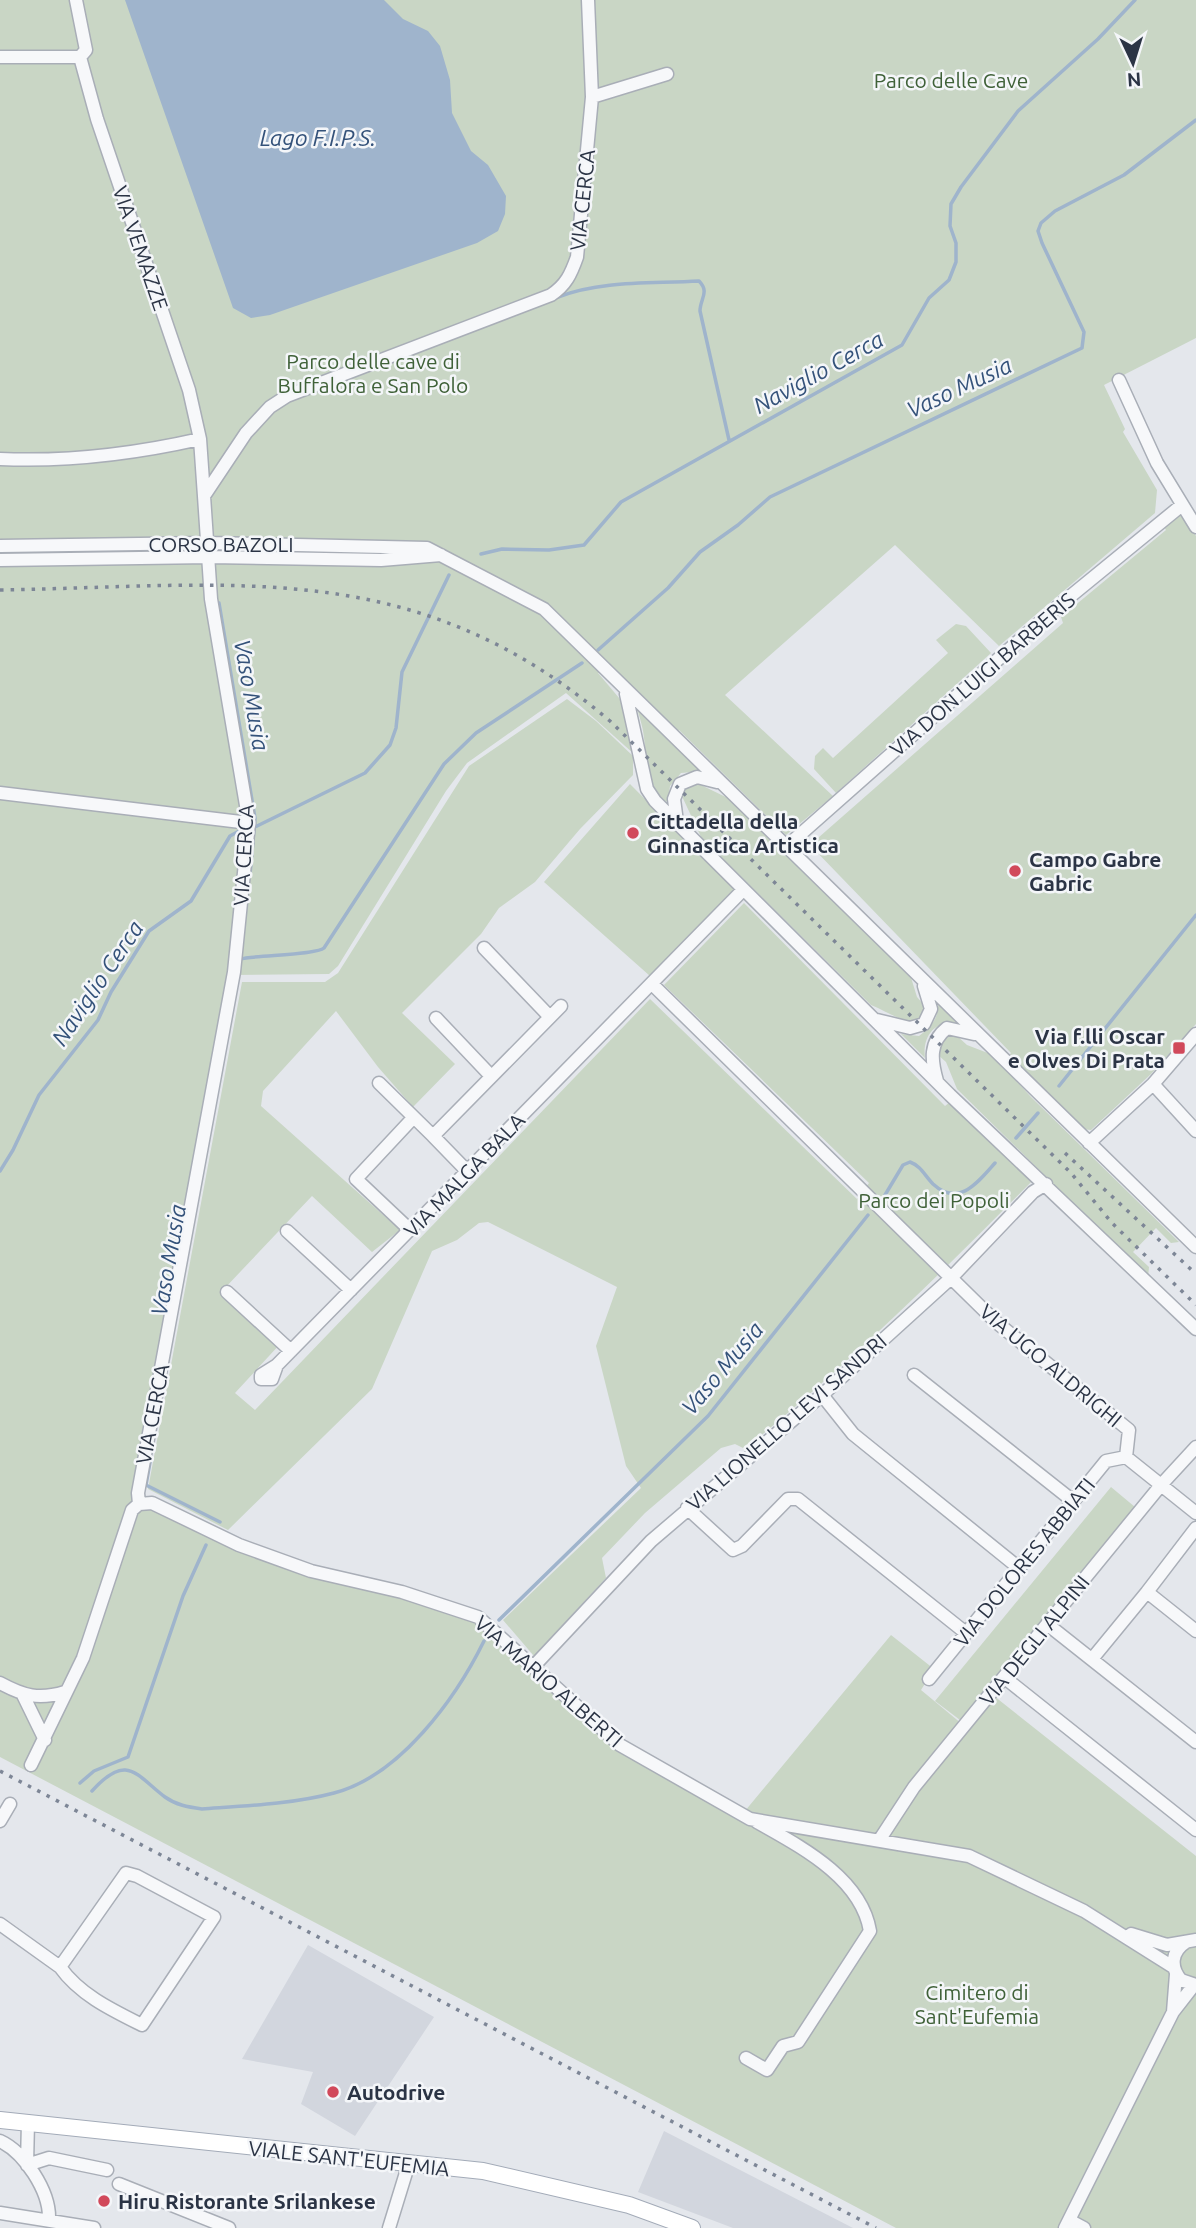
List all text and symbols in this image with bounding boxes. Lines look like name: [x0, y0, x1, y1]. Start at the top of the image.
north arrow: [1098, 28, 1168, 98]
park label: Parco delle Cave: [874, 68, 1028, 92]
text: N: [1126, 68, 1142, 91]
water label: Lago F.I.P.S.: [260, 125, 376, 150]
street label: VIA CERCA: [565, 148, 599, 252]
street label: VIA VEMAZZE: [108, 183, 174, 313]
water label: Naviglio Cerca: [749, 326, 887, 418]
park label: Parco delle cave di Buffalora e San Polo: [278, 349, 468, 397]
water label: Vaso Musia: [903, 352, 1015, 422]
street label: CORSO BAZOLI: [148, 532, 294, 556]
street label: VIA DON LUIGI BARBERIS: [885, 587, 1079, 761]
water label: Vaso Musia: [230, 637, 274, 753]
street label: VIA CERCA: [228, 803, 258, 906]
place label: Cittadella della Ginnastica Artistica: [647, 809, 839, 857]
marker: Cittadella della Ginnastica Artistica: [625, 825, 641, 841]
place label: Campo Gabre Gabric: [1029, 847, 1161, 895]
marker: Campo Gabre Gabric: [1007, 863, 1023, 879]
water label: Naviglio Cerca: [46, 916, 148, 1050]
place label: Via f.lli Oscar e Olves Di Prata: [1008, 1024, 1165, 1072]
marker: Via f.lli Oscar e Olves Di Prata: [1171, 1040, 1187, 1056]
street label: VIA MALGA BALA: [399, 1108, 530, 1242]
park label: Parco dei Popoli: [858, 1188, 1010, 1212]
water label: Vaso Musia: [146, 1202, 190, 1318]
street label: VIA UGO ALDRIGHI: [975, 1299, 1127, 1431]
water label: Vaso Musia: [676, 1317, 768, 1419]
street label: VIA LIONELLO LEVI SANDRI: [681, 1329, 891, 1515]
street label: VIA CERCA: [131, 1361, 174, 1466]
street label: VIA DOLORES ABBIATI: [948, 1473, 1100, 1651]
street label: VIA DEGLI ALPINI: [974, 1570, 1094, 1710]
street label: VIA MARIO ALBERTI: [470, 1610, 628, 1752]
park label: Cimitero di Sant'Eufemia: [915, 1980, 1039, 2028]
place label: Autodrive: [347, 2080, 445, 2104]
marker: Autodrive: [325, 2084, 341, 2100]
street label: VIALE SANT'EUFEMIA: [247, 2136, 451, 2181]
place label: Hiru Ristorante Srilankese: [118, 2189, 376, 2213]
marker: Hiru Ristorante Srilankese: [96, 2193, 112, 2209]

